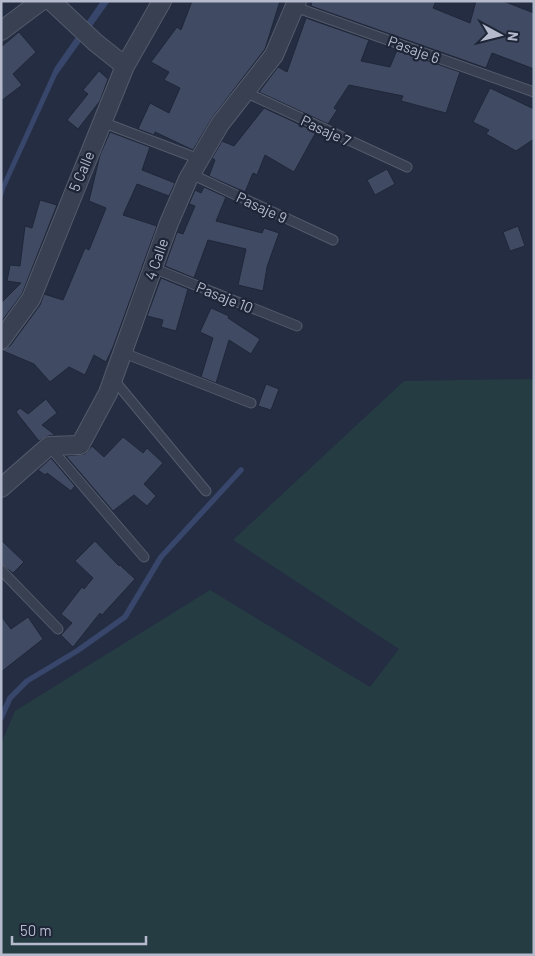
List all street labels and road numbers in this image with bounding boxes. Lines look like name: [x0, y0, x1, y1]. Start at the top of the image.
street label: Pasaje 6: [386, 31, 442, 67]
street label: Pasaje 7: [298, 111, 354, 149]
street label: 5 Calle: [64, 148, 98, 194]
street label: Pasaje 9: [234, 187, 290, 227]
street label: 4 Calle: [141, 236, 171, 282]
street label: Pasaje 10: [194, 277, 256, 317]

